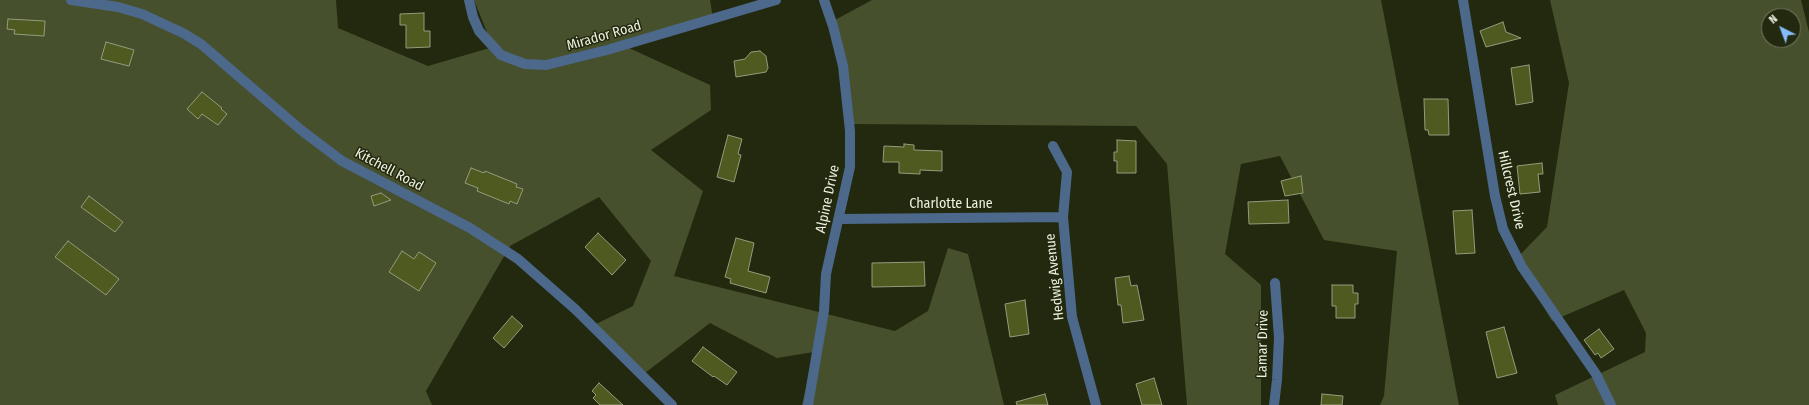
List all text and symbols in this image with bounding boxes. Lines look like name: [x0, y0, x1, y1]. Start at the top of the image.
north arrow: [1761, 8, 1801, 48]
text: N: [1767, 12, 1780, 26]
street label: Mirador Road: [565, 17, 643, 55]
street label: Kitchell Road: [352, 145, 426, 195]
street label: Hillcrest Drive: [1494, 149, 1528, 231]
street label: Alpine Drive: [813, 163, 843, 235]
street label: Charlotte Lane: [909, 196, 993, 212]
street label: Hedwig Avenue: [1042, 233, 1068, 321]
street label: Lamar Drive: [1254, 310, 1272, 378]

